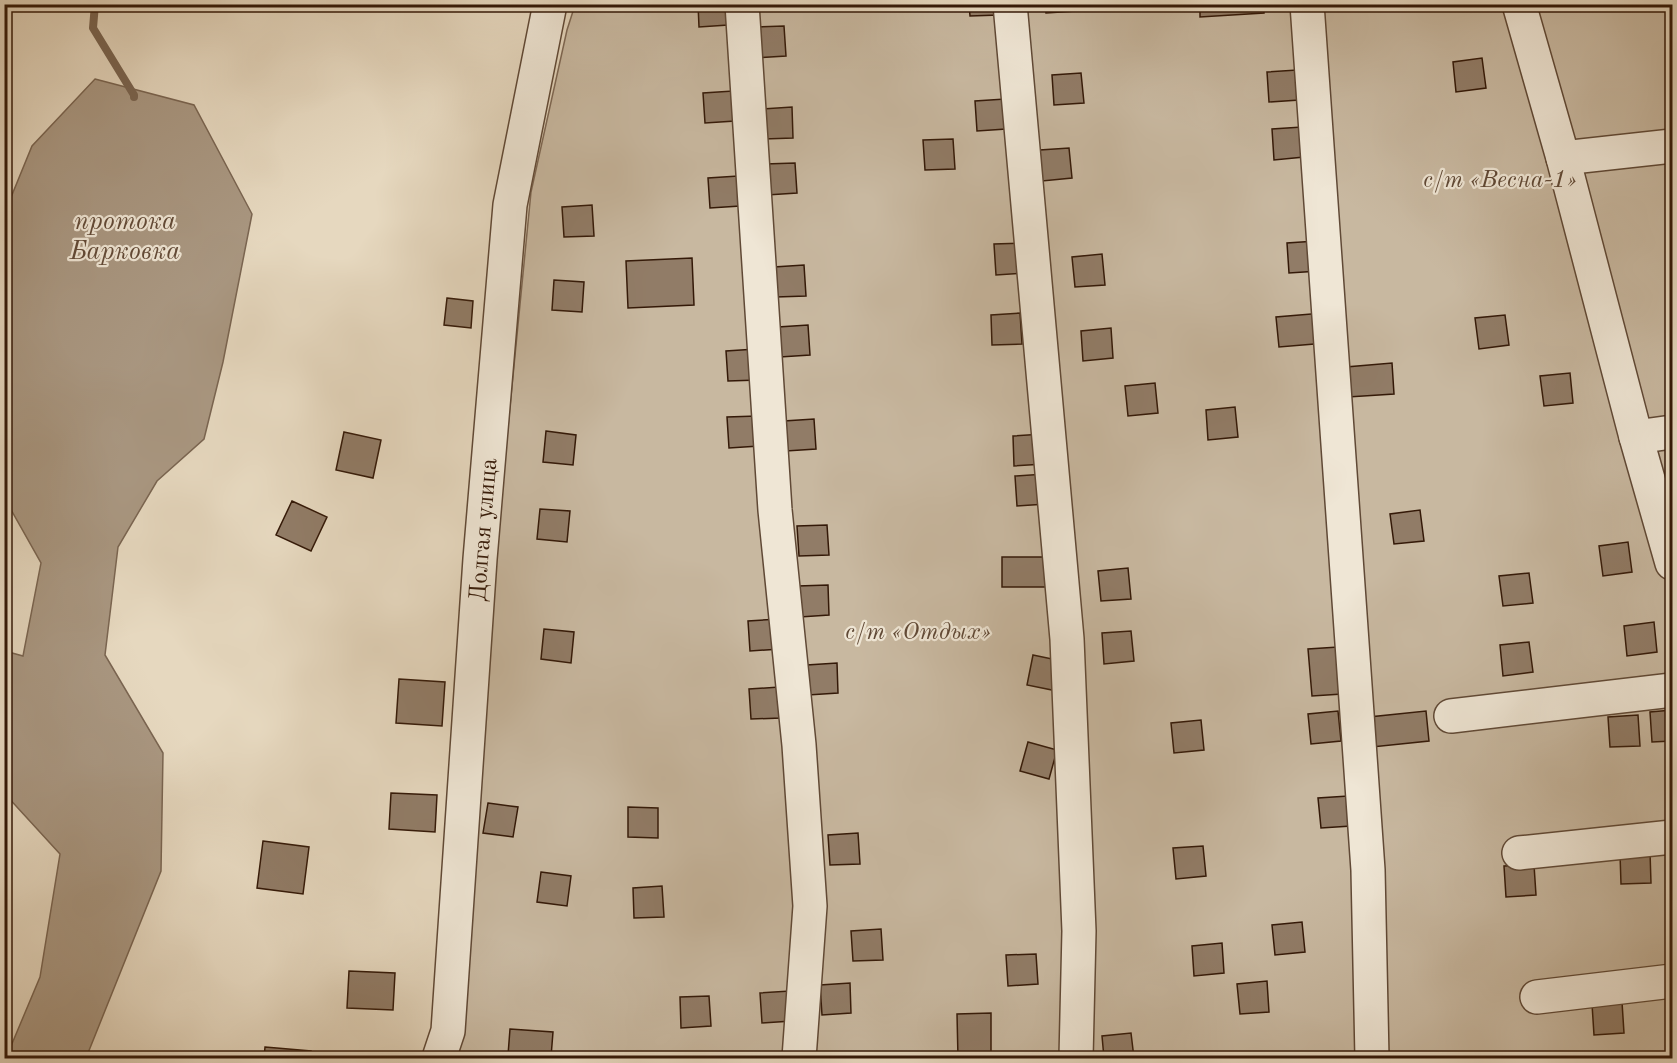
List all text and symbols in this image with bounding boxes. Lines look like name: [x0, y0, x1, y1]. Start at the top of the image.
park label: с/т «Весна-1»: [1423, 169, 1577, 193]
water label: протока Барковка: [69, 209, 180, 265]
street label: Долгая улица: [467, 457, 503, 602]
park label: с/т «Отдых»: [845, 621, 991, 645]

